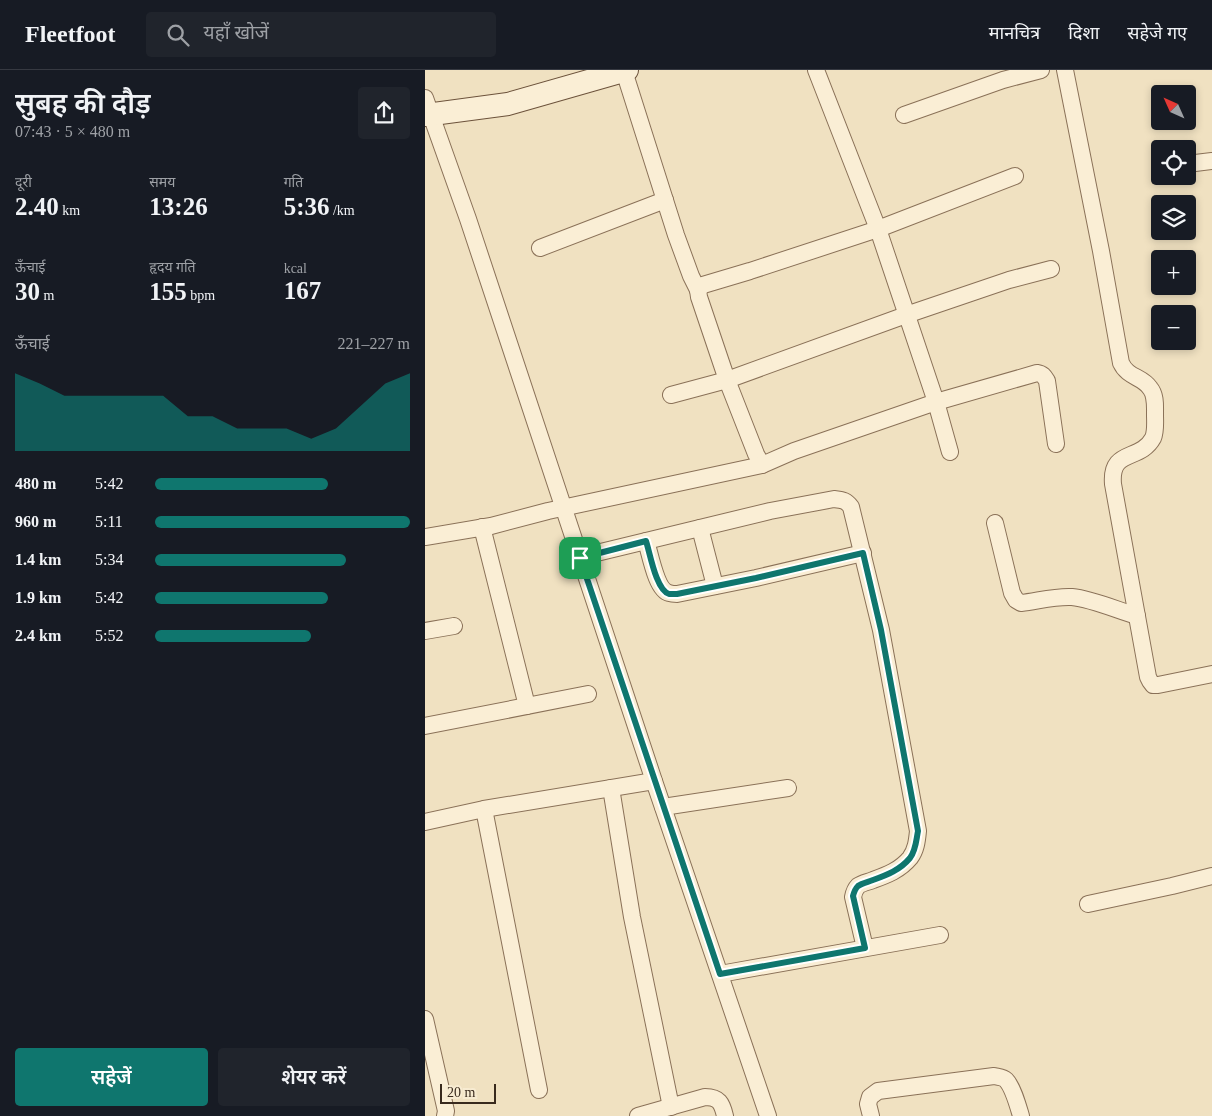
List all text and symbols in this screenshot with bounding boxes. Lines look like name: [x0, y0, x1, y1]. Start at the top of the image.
search box: [146, 12, 496, 57]
text: Fleetfoot: [25, 21, 116, 47]
icon: search: [164, 21, 192, 49]
text: यहाँ खोजें: [204, 22, 269, 43]
text: मानचित्र: [989, 23, 1040, 43]
text: दिशा: [1068, 23, 1099, 43]
text: सहेजे गए: [1127, 23, 1187, 43]
north arrow: [1151, 85, 1196, 130]
map controls: [1151, 85, 1196, 350]
button: share: [358, 87, 410, 139]
text: सुबह की दौड़: [15, 88, 151, 119]
text: 07:43 · 5 × 480 m: [15, 123, 130, 140]
button: locate: [1151, 140, 1196, 185]
text: दूरी: [15, 175, 32, 190]
text: समय: [149, 175, 175, 190]
text: गति: [284, 175, 303, 190]
text: 2.40: [15, 193, 59, 220]
text: 13:26: [149, 193, 208, 220]
text: 5:36: [284, 193, 329, 220]
button: layers: [1151, 195, 1196, 240]
text: km: [59, 203, 80, 218]
text: /km: [329, 203, 355, 218]
button: +: [1151, 250, 1196, 295]
text: ऊँचाई: [15, 260, 45, 275]
text: हृदय गति: [149, 260, 196, 275]
text: kcal: [284, 261, 307, 276]
text: 167: [284, 277, 321, 304]
text: 30: [15, 278, 40, 305]
text: 155: [149, 278, 187, 305]
text: m: [40, 288, 54, 303]
text: bpm: [187, 288, 215, 303]
button: −: [1151, 305, 1196, 350]
text: ऊँचाई: [15, 335, 50, 352]
text: 221–227 m: [338, 335, 410, 352]
text: 480 m: [15, 475, 56, 492]
text: 5:42: [95, 475, 123, 492]
text: 960 m: [15, 513, 56, 530]
text: 5:11: [95, 513, 123, 530]
pin: [559, 537, 601, 579]
icon: arrive: [566, 544, 594, 572]
text: 1.4 km: [15, 551, 61, 568]
text: 5:34: [95, 551, 123, 568]
text: 1.9 km: [15, 589, 61, 606]
text: 5:42: [95, 589, 123, 606]
text: 2.4 km: [15, 627, 61, 644]
text: 5:52: [95, 627, 123, 644]
button: सहेजें: [15, 1048, 208, 1106]
button: शेयर करें: [218, 1048, 410, 1106]
scale bar: [440, 1081, 496, 1104]
text: 20 m: [447, 1085, 475, 1100]

